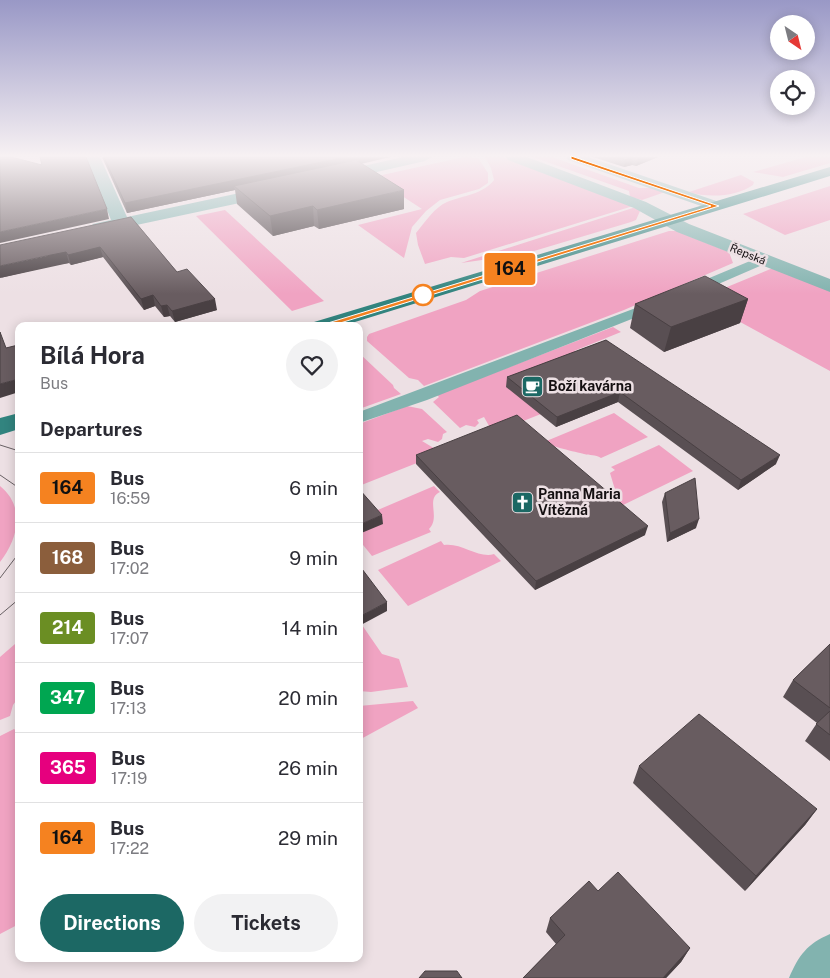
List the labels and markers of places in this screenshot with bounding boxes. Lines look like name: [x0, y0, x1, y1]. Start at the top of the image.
unlabelled marker: [412, 284, 434, 306]
cafe icon: Boží kavárna: [520, 374, 544, 398]
place label: Boží kavárna: [548, 378, 632, 394]
place label: Panna Maria Vítězná: [538, 486, 621, 518]
church icon: Panna Maria Vítězná: [510, 490, 534, 514]

